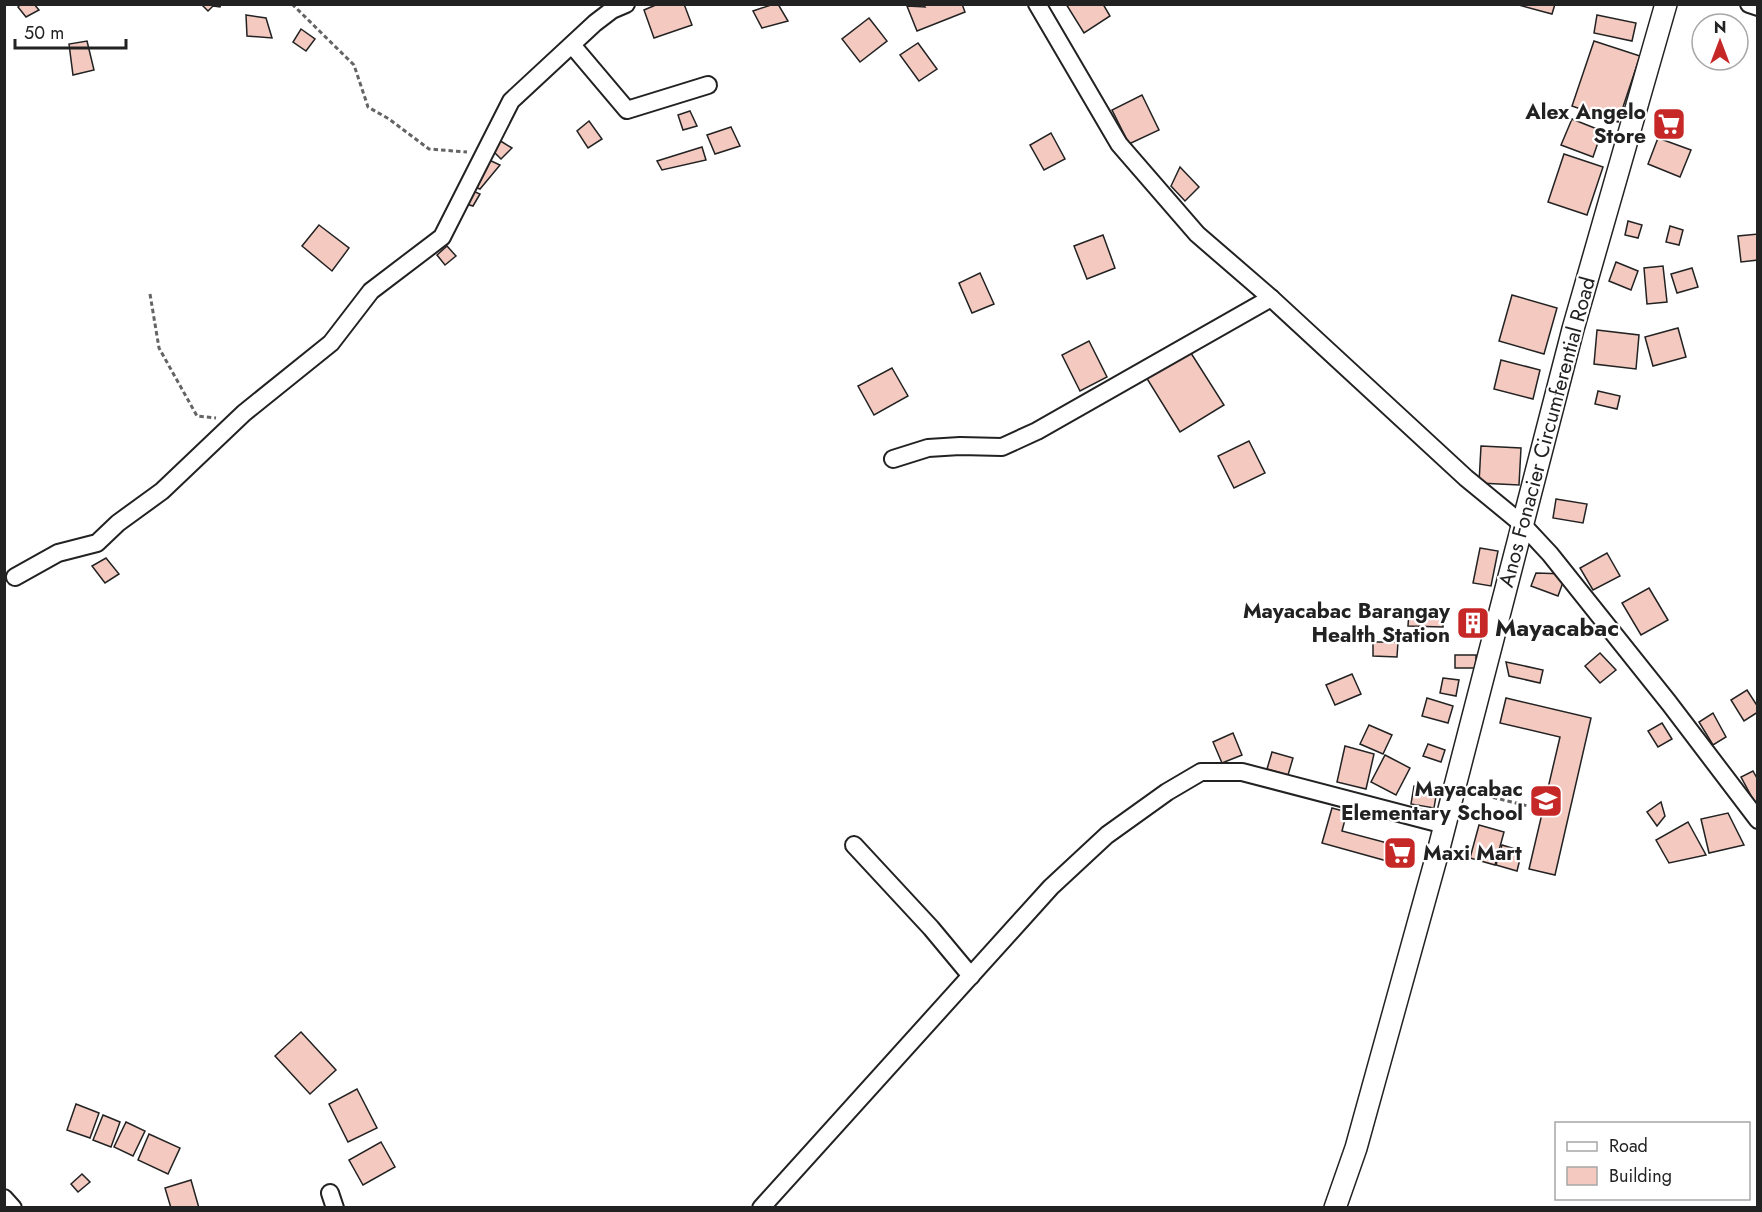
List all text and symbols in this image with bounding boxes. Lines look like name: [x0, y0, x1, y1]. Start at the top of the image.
scale bar: [15, 12, 126, 50]
north arrow: [1690, 12, 1750, 72]
text: N: [1714, 16, 1726, 39]
text: 50 m: [24, 20, 64, 46]
place label: Alex Angelo Store: [1524, 97, 1646, 151]
supermarket icon: Alex Angelo Store: [1651, 106, 1687, 142]
street label: Anos Fonacier Circumferential Road: [1491, 273, 1603, 591]
place label: Mayacabac Barangay Health Station: [1243, 596, 1451, 650]
building icon: Mayacabac Barangay Health Station: [1455, 605, 1491, 641]
district label: Mayacabac: [1495, 610, 1619, 645]
place label: Mayacabac Elementary School: [1341, 774, 1523, 828]
school or university icon: Mayacabac Elementary School: [1528, 783, 1564, 819]
supermarket icon: Maxi Mart: [1382, 835, 1418, 871]
place label: Maxi Mart: [1423, 838, 1522, 868]
legend: [1555, 1122, 1750, 1200]
text: Road: [1609, 1133, 1648, 1159]
text: Building: [1609, 1163, 1672, 1189]

